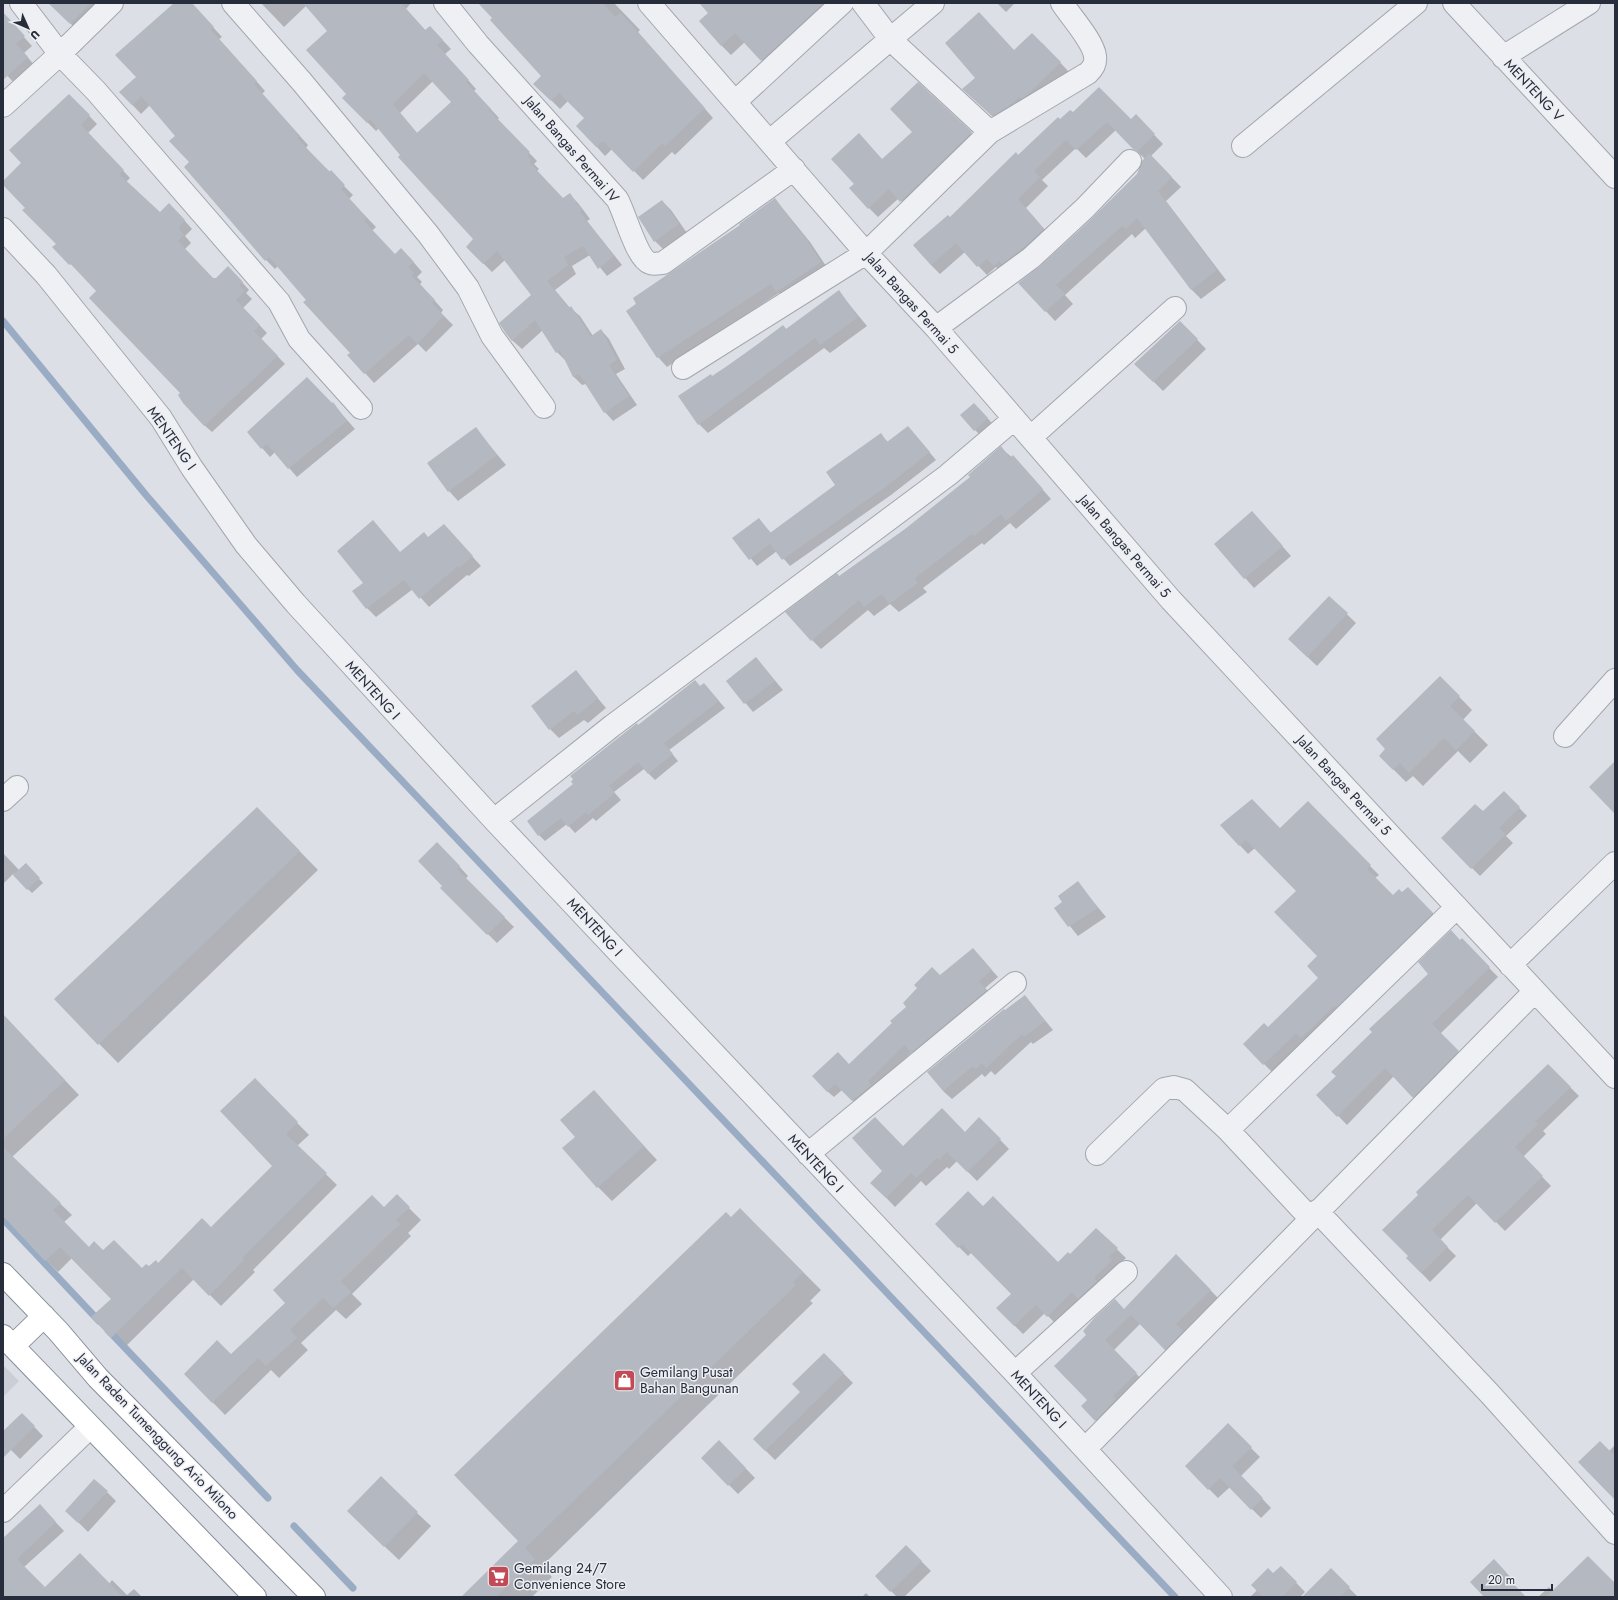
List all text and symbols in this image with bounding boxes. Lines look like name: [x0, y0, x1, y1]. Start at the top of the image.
north arrow: [8, 8, 48, 48]
text: U: [27, 27, 43, 43]
street label: MENTENG V: [1500, 54, 1569, 126]
street label: Jalan Bangas Permai IV: [519, 90, 624, 207]
street label: Jalan Bangas Permai 5: [859, 246, 963, 358]
street label: MENTENG I: [143, 402, 201, 474]
street label: Jalan Bangas Permai 5: [1073, 489, 1175, 602]
street label: MENTENG I: [341, 656, 405, 724]
street label: Jalan Bangas Permai 5: [1291, 729, 1396, 840]
street label: MENTENG I: [563, 893, 627, 961]
street label: MENTENG I: [784, 1129, 848, 1197]
street label: Jalan Raden Tumenggung Ario Milono: [71, 1347, 243, 1524]
place label: Gemilang Pusat Bahan Bangunan: [640, 1362, 739, 1398]
street label: MENTENG I: [1007, 1365, 1071, 1433]
shop icon: Gemilang Pusat Bahan Bangunan: [612, 1367, 638, 1393]
place label: Gemilang 24/7 Convenience Store: [514, 1558, 626, 1594]
supermarket icon: Gemilang 24/7 Convenience Store: [486, 1563, 512, 1589]
scale bar: [1482, 1566, 1552, 1592]
text: 20 m: [1488, 1571, 1515, 1589]

